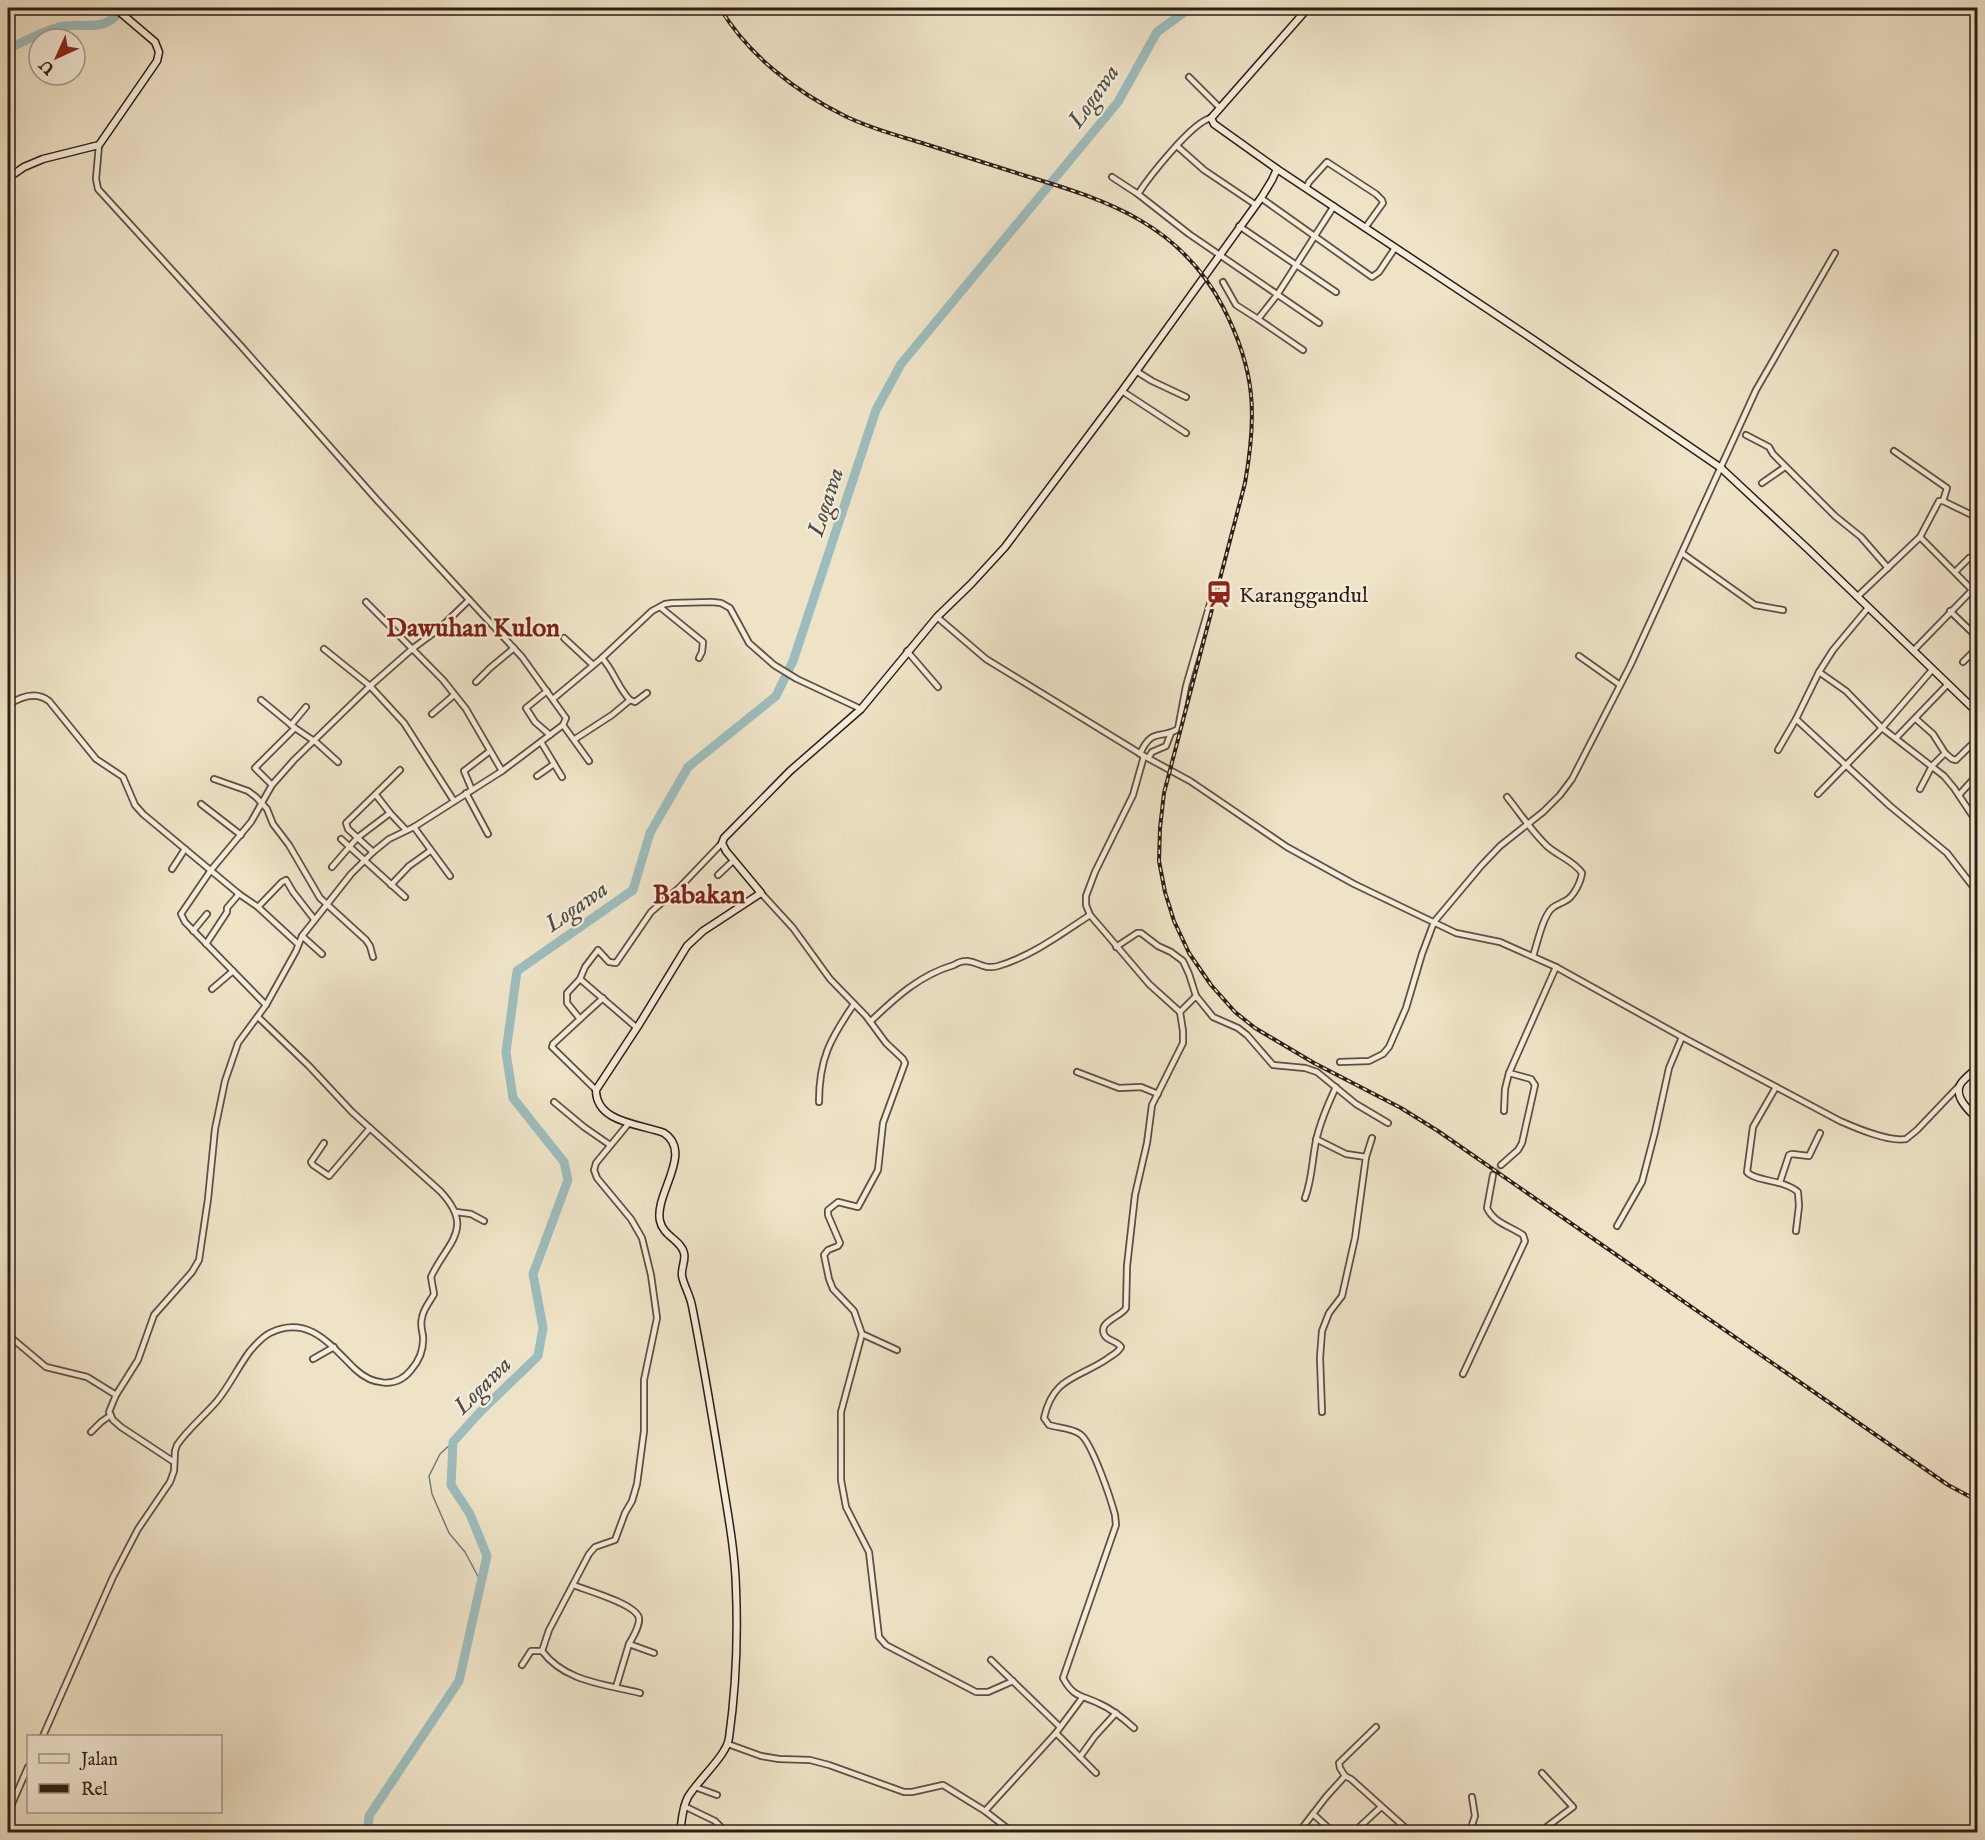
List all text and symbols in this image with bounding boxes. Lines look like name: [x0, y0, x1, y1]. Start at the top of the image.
north arrow: [27, 27, 87, 87]
text: U: [36, 54, 60, 79]
water label: Logawa: [1061, 59, 1127, 136]
water label: Logawa: [800, 464, 852, 542]
station icon: Karanggandul: [1204, 579, 1234, 609]
place label: Karanggandul: [1239, 582, 1368, 610]
district label: Dawuhan Kulon: [386, 612, 560, 645]
water label: Logawa: [538, 874, 615, 941]
district label: Babakan: [653, 879, 745, 912]
water label: Logawa: [446, 1350, 519, 1423]
legend: [27, 1735, 222, 1813]
text: Jalan: [79, 1749, 118, 1772]
text: Rel: [81, 1779, 108, 1802]

